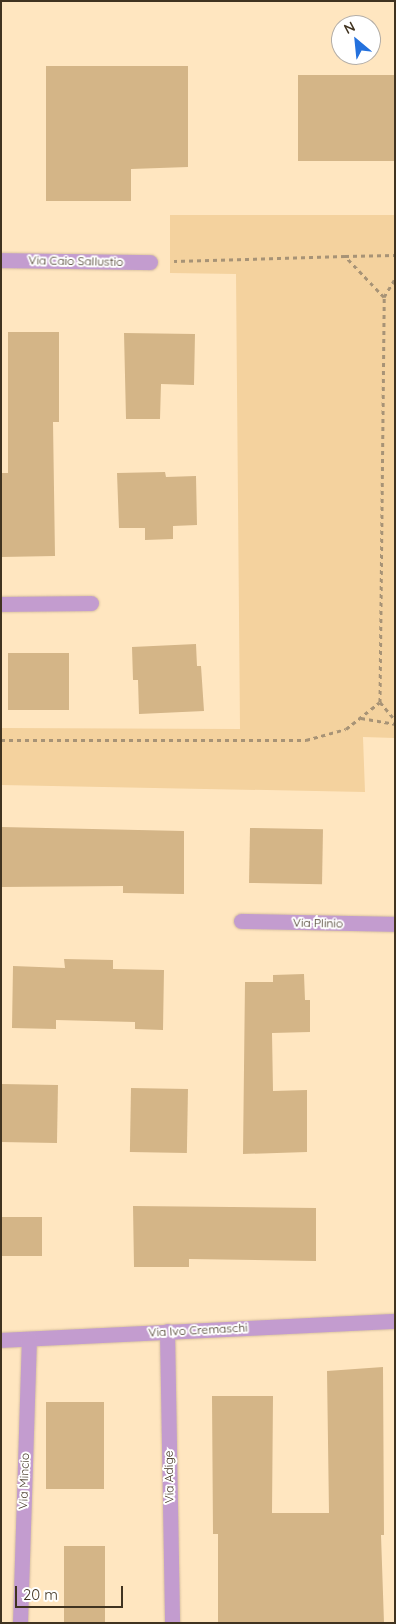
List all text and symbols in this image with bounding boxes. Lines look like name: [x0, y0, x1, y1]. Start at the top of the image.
north arrow: [331, 15, 381, 65]
text: N: [341, 17, 358, 38]
street label: Via Caio Sallustio: [28, 253, 124, 269]
street label: Via Plinio: [293, 915, 343, 931]
street label: Via Ivo Cremaschi: [148, 1320, 248, 1340]
street label: Via Adige: [161, 1451, 177, 1503]
street label: Via Mincio: [16, 1452, 32, 1510]
scale bar: [18, 1576, 125, 1608]
text: 20 m: [23, 1585, 58, 1604]

